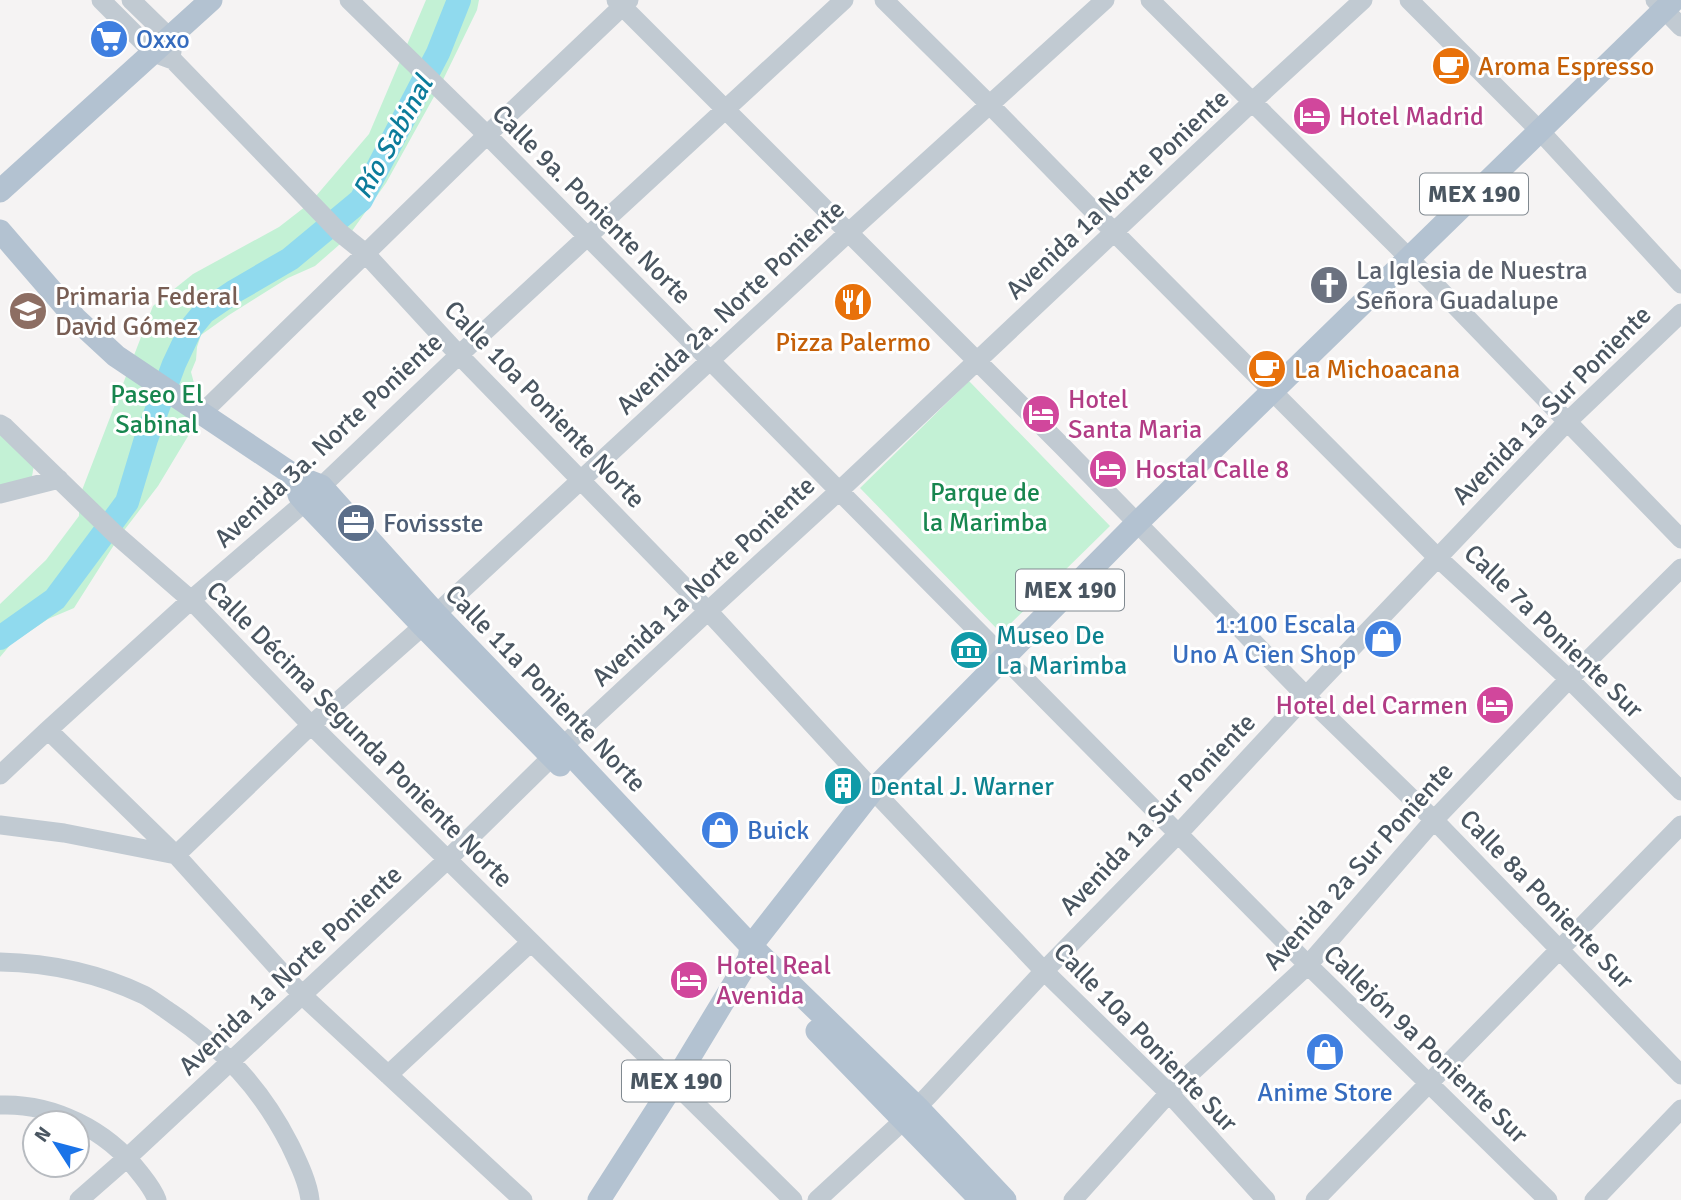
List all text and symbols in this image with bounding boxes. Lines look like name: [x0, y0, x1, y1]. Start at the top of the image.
supermarket icon: Oxxo: [88, 18, 130, 60]
place label: Oxxo: [136, 24, 190, 56]
cafe icon: Aroma Espresso: [1430, 45, 1472, 87]
place label: Aroma Espresso: [1478, 51, 1654, 83]
water label: Río Sabinal: [345, 69, 441, 205]
street label: Avenida 1a Norte Poniente: [999, 83, 1236, 307]
hotel icon: Hotel Madrid: [1291, 95, 1333, 137]
street label: Calle 9a. Poniente Norte: [485, 98, 698, 311]
place label: Hotel Madrid: [1339, 101, 1484, 133]
road number: MEX 190: [1420, 174, 1528, 214]
street label: Avenida 2a. Norte Poniente: [610, 194, 851, 422]
place label: La Iglesia de Nuestra Señora Guadalupe: [1356, 255, 1588, 317]
church icon: La Iglesia de Nuestra Señora Guadalupe: [1308, 264, 1350, 306]
place label: Primaria Federal David Gómez: [55, 281, 239, 343]
restaurant icon: Pizza Palermo: [832, 281, 874, 323]
school or university icon: Primaria Federal David Gómez: [7, 290, 49, 332]
street label: Calle 10a Poniente Norte: [437, 294, 652, 515]
street label: Avenida 1a Sur Poniente: [1445, 299, 1658, 512]
street label: Avenida 3a. Norte Poniente: [208, 327, 449, 555]
place label: Pizza Palermo: [775, 327, 931, 359]
cafe icon: La Michoacana: [1246, 348, 1288, 390]
place label: La Michoacana: [1294, 354, 1460, 386]
park label: Paseo El Sabinal: [110, 379, 204, 441]
place label: Hotel Santa Maria: [1068, 384, 1202, 446]
hotel icon: Hotel Santa Maria: [1020, 393, 1062, 435]
hotel icon: Hostal Calle 8: [1087, 448, 1129, 490]
place label: Hostal Calle 8: [1135, 454, 1289, 486]
street label: Avenida 1a Norte Poniente: [585, 470, 822, 694]
park label: Parque de la Marimba: [922, 477, 1048, 539]
office icon: Fovissste: [335, 502, 377, 544]
place label: Fovissste: [383, 508, 484, 540]
street label: Calle 7a Poniente Sur: [1457, 538, 1650, 726]
road number: MEX 190: [1016, 570, 1124, 610]
street label: Calle Décima Segunda Poniente Norte: [199, 575, 519, 895]
street label: Calle 11a Poniente Norte: [438, 578, 653, 799]
place label: 1:100 Escala Uno A Cien Shop: [1172, 609, 1356, 671]
shop icon: 1:100 Escala Uno A Cien Shop: [1362, 618, 1404, 660]
place label: Museo De La Marimba: [996, 620, 1127, 682]
museum icon: Museo De La Marimba: [948, 629, 990, 671]
hotel icon: Hotel del Carmen: [1474, 684, 1516, 726]
place label: Hotel del Carmen: [1276, 690, 1468, 722]
street label: Avenida 1a Sur Poniente: [1053, 707, 1263, 922]
street label: Avenida 2a Sur Poniente: [1257, 756, 1461, 977]
building icon: Dental J. Warner: [822, 765, 864, 807]
place label: Dental J. Warner: [870, 771, 1054, 803]
street label: Calle 8a Poniente Sur: [1452, 803, 1640, 996]
shop icon: Buick: [699, 809, 741, 851]
place label: Buick: [747, 815, 809, 847]
street label: Avenida 1a Norte Poniente: [172, 859, 409, 1083]
street label: Calle 10a Poniente Sur: [1047, 936, 1244, 1139]
street label: Callejón 9a Poniente Sur: [1316, 939, 1534, 1151]
place label: Hotel Real Avenida: [716, 950, 831, 1012]
hotel icon: Hotel Real Avenida: [668, 959, 710, 1001]
shop icon: Anime Store: [1304, 1031, 1346, 1073]
road number: MEX 190: [622, 1060, 730, 1101]
place label: Anime Store: [1257, 1077, 1393, 1109]
north arrow: [21, 1109, 91, 1179]
text: N: [29, 1122, 57, 1147]

